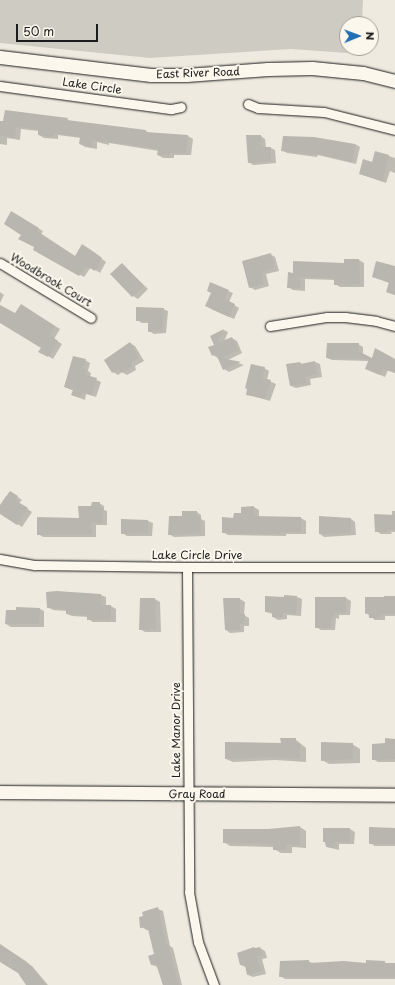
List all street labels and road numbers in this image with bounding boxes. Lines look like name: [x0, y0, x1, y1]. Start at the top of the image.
street label: East River Road: [156, 65, 240, 81]
street label: Lake Circle: [61, 75, 123, 97]
street label: Woodbrook Court: [8, 250, 94, 310]
street label: Lake Circle Drive: [151, 548, 243, 562]
street label: Lake Manor Drive: [169, 682, 183, 778]
street label: Gray Road: [168, 787, 226, 801]

